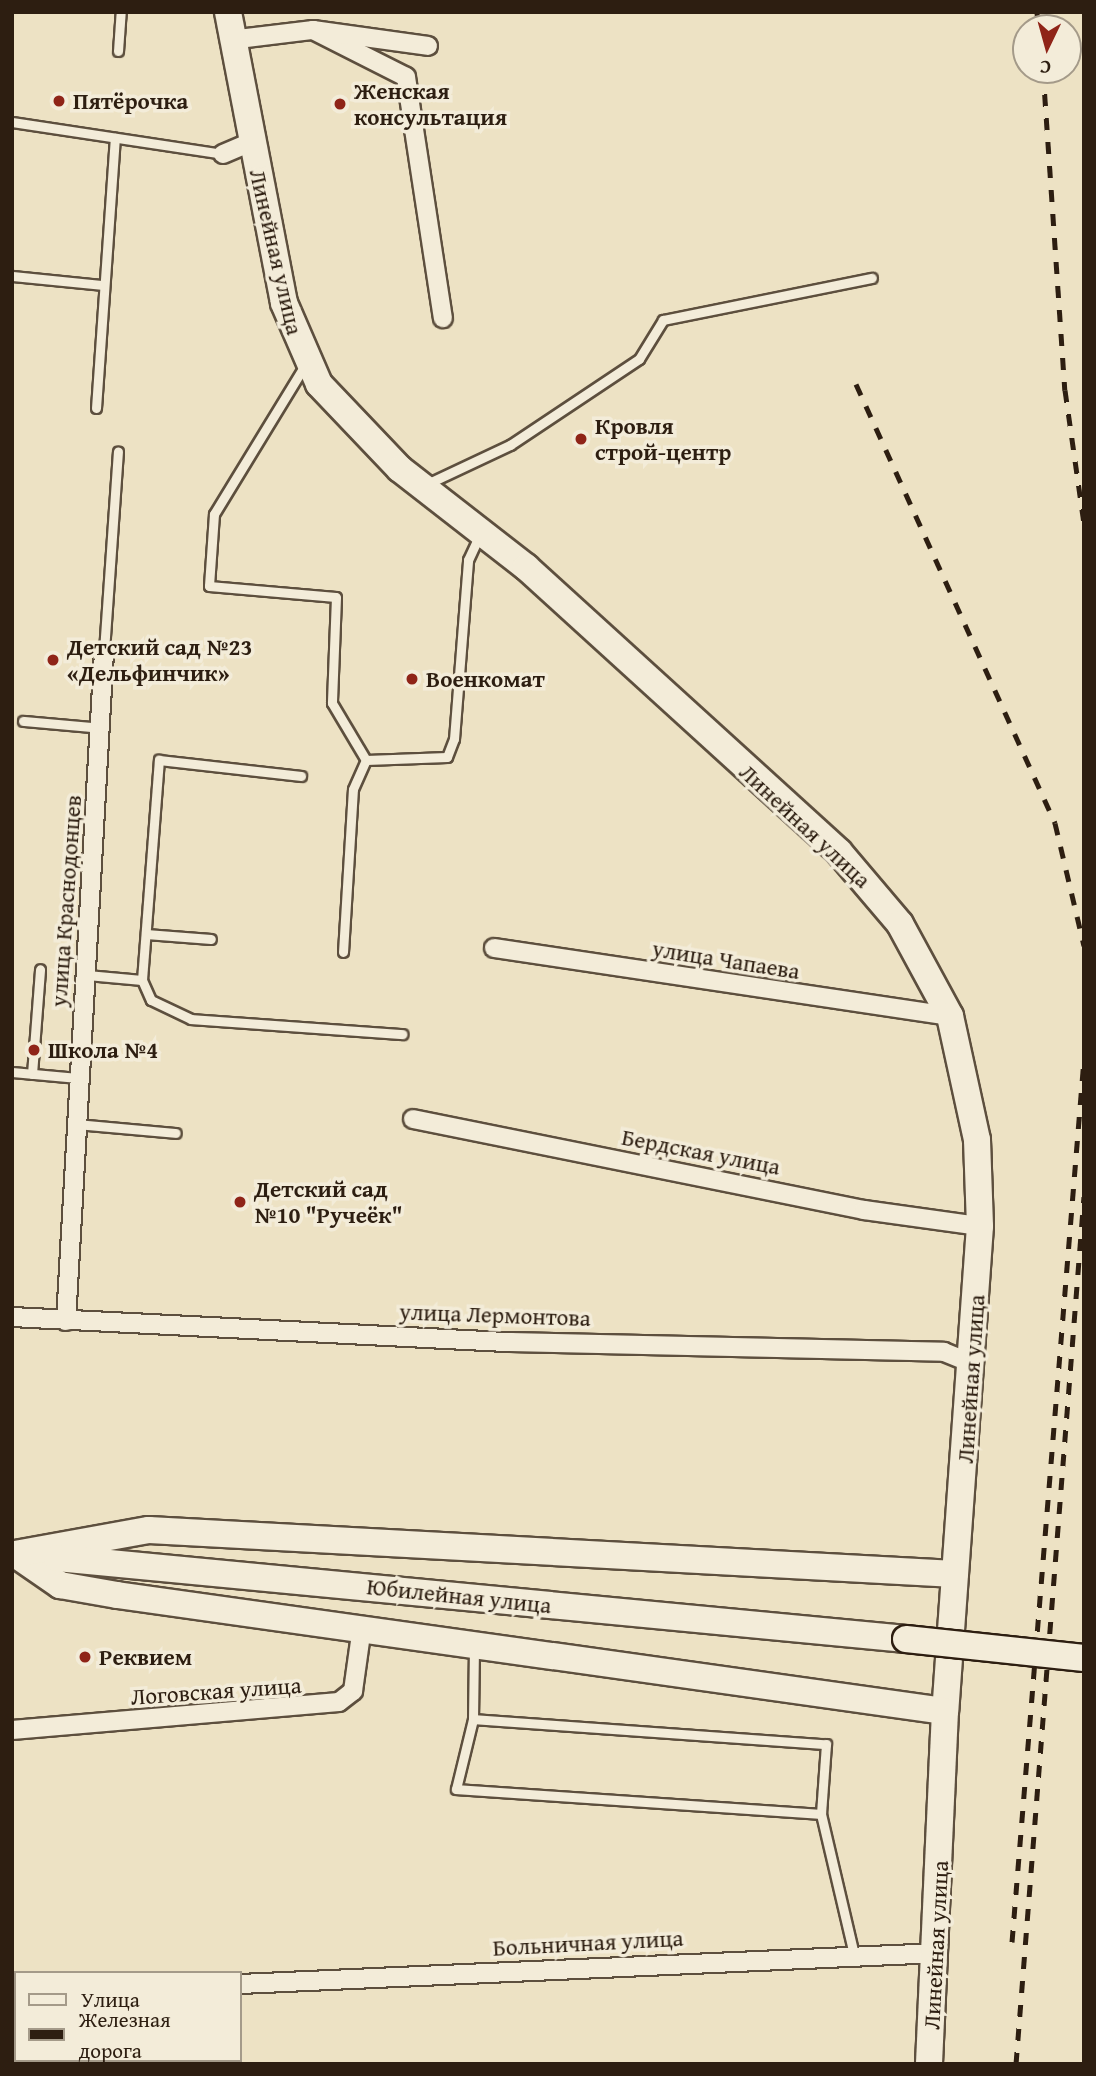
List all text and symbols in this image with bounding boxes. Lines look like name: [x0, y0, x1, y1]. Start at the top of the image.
north arrow: [1012, 14, 1082, 84]
text: С: [1039, 54, 1052, 82]
place label: Женская консультация: [354, 77, 507, 131]
place label: Пятёрочка: [73, 87, 188, 115]
marker: Пятёрочка: [51, 93, 67, 109]
marker: Женская консультация: [332, 96, 348, 112]
street label: Линейная улица: [244, 166, 308, 338]
place label: Кровля строй-центр: [595, 412, 731, 466]
marker: Кровля строй-центр: [573, 431, 589, 447]
place label: Детский сад №23 «Дельфинчик»: [67, 633, 252, 687]
marker: Детский сад №23 «Дельфинчик»: [45, 652, 61, 668]
place label: Военкомат: [426, 665, 545, 693]
marker: Военкомат: [404, 671, 420, 687]
street label: Линейная улица: [734, 758, 876, 894]
street label: улица Краснодонцев: [45, 794, 87, 1008]
street label: улица Чапаева: [650, 935, 802, 985]
place label: Школа №4: [48, 1036, 158, 1064]
marker: Школа №4: [26, 1042, 42, 1058]
street label: Бердская улица: [619, 1123, 783, 1181]
place label: Детский сад №10 "Ручеёк": [254, 1175, 403, 1229]
marker: Детский сад №10 "Ручеёк": [232, 1194, 248, 1210]
street label: Линейная улица: [951, 1294, 991, 1464]
street label: улица Лермонтова: [399, 1298, 591, 1332]
street label: Юбилейная улица: [365, 1573, 553, 1619]
place label: Реквием: [99, 1643, 192, 1671]
marker: Реквием: [77, 1649, 93, 1665]
street label: Логовская улица: [130, 1671, 302, 1711]
street label: Линейная улица: [918, 1860, 954, 2030]
street label: Больничная улица: [492, 1924, 684, 1962]
legend: [14, 1971, 242, 2062]
text: Улица: [81, 1984, 140, 2015]
text: Железная дорога: [79, 2004, 171, 2066]

